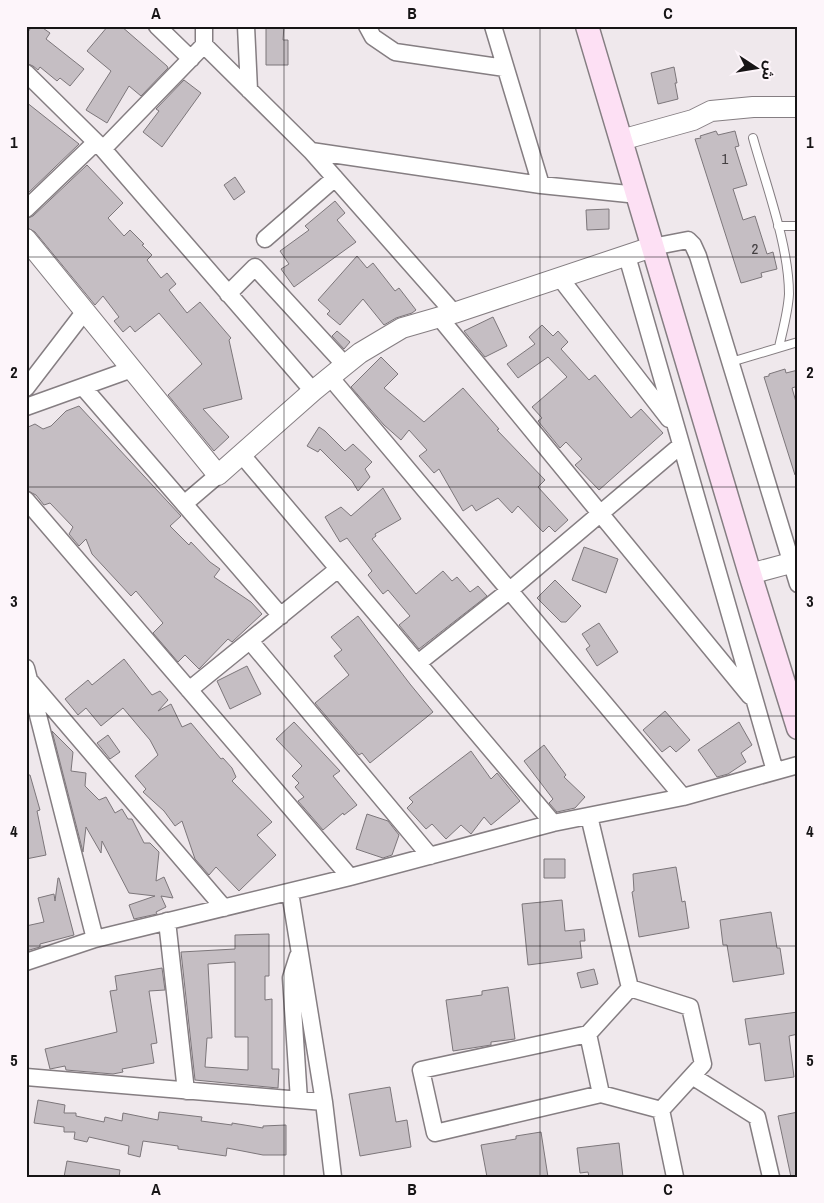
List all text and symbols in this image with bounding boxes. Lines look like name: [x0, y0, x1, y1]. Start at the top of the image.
text: A: [151, 2, 161, 24]
text: B: [407, 2, 417, 24]
text: C: [663, 2, 673, 24]
north arrow: [732, 42, 782, 92]
text: ش: [758, 59, 780, 82]
text: 1: [10, 131, 18, 153]
text: 1: [806, 131, 814, 153]
house number: 1: [722, 148, 729, 169]
house number: 2: [752, 238, 759, 259]
text: 2: [10, 361, 18, 383]
text: 2: [806, 361, 814, 383]
text: 3: [10, 590, 18, 612]
text: 3: [806, 590, 814, 612]
text: 4: [10, 820, 18, 842]
text: 4: [806, 820, 814, 842]
text: 5: [10, 1049, 18, 1071]
text: 5: [806, 1049, 814, 1071]
text: A: [151, 1178, 161, 1200]
text: B: [407, 1178, 417, 1200]
text: C: [663, 1178, 673, 1200]

